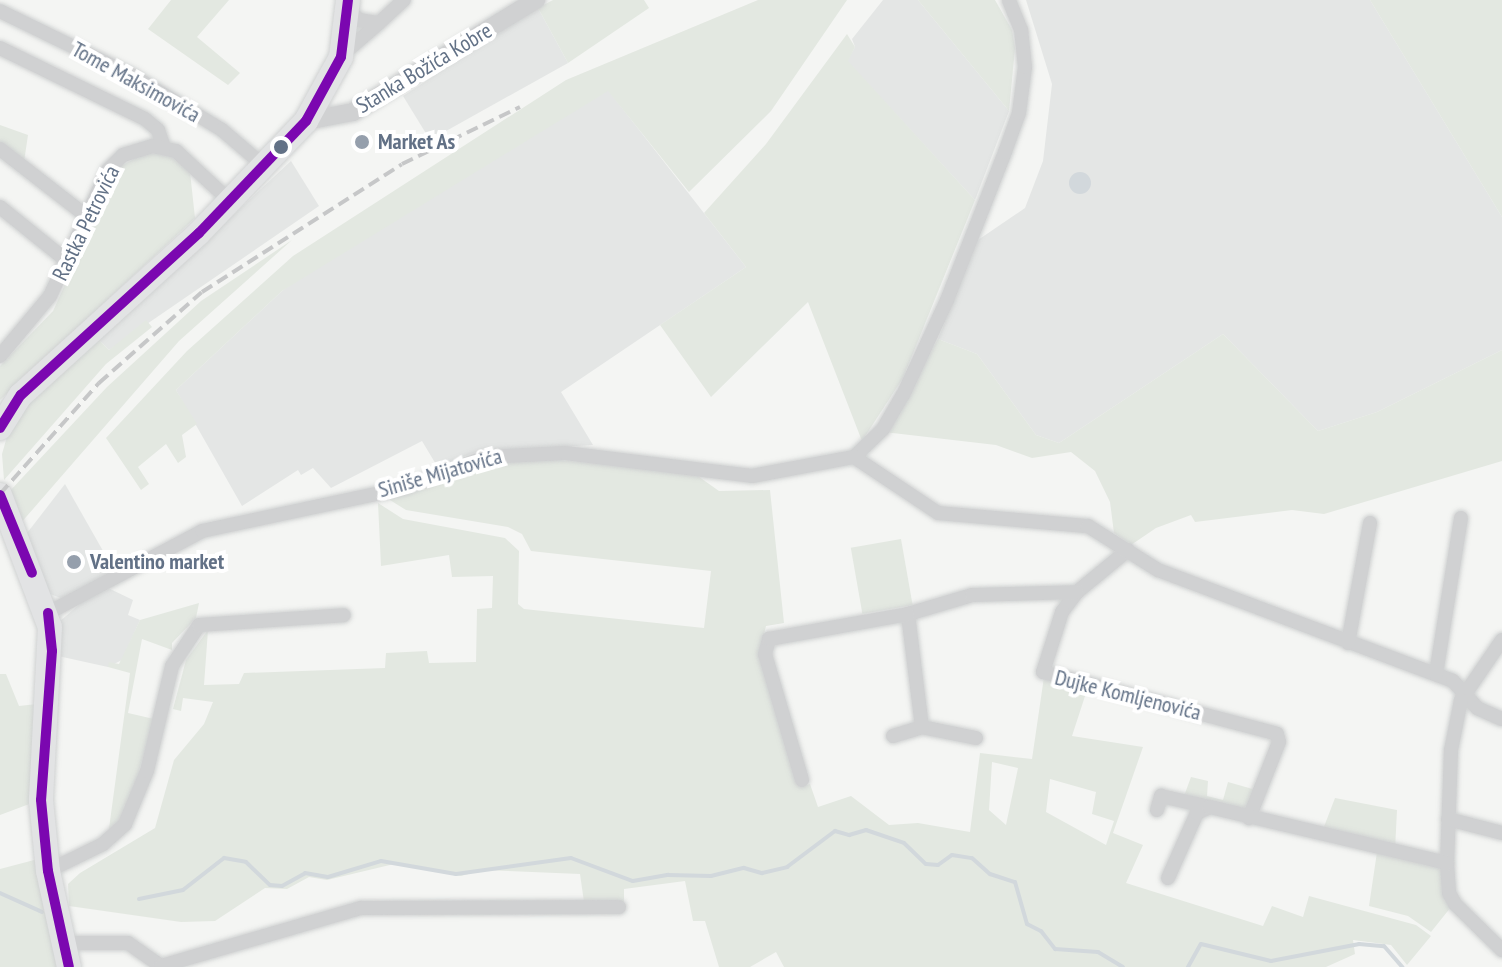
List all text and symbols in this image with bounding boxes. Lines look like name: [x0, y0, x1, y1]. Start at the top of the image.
street label: Stanka Božića Kobre: [351, 17, 497, 119]
street label: Tome Maksimovića: [67, 36, 205, 128]
place label: Market As: [378, 129, 456, 155]
marker: Market As: [353, 133, 371, 151]
unlabelled marker: [273, 139, 289, 155]
street label: Rastka Petrovića: [47, 161, 125, 285]
street label: Siniše Mijatovića: [375, 443, 505, 503]
place label: Valentino market: [90, 549, 224, 575]
marker: Valentino market: [65, 553, 83, 571]
street label: Dujke Komljenovića: [1052, 664, 1204, 726]

